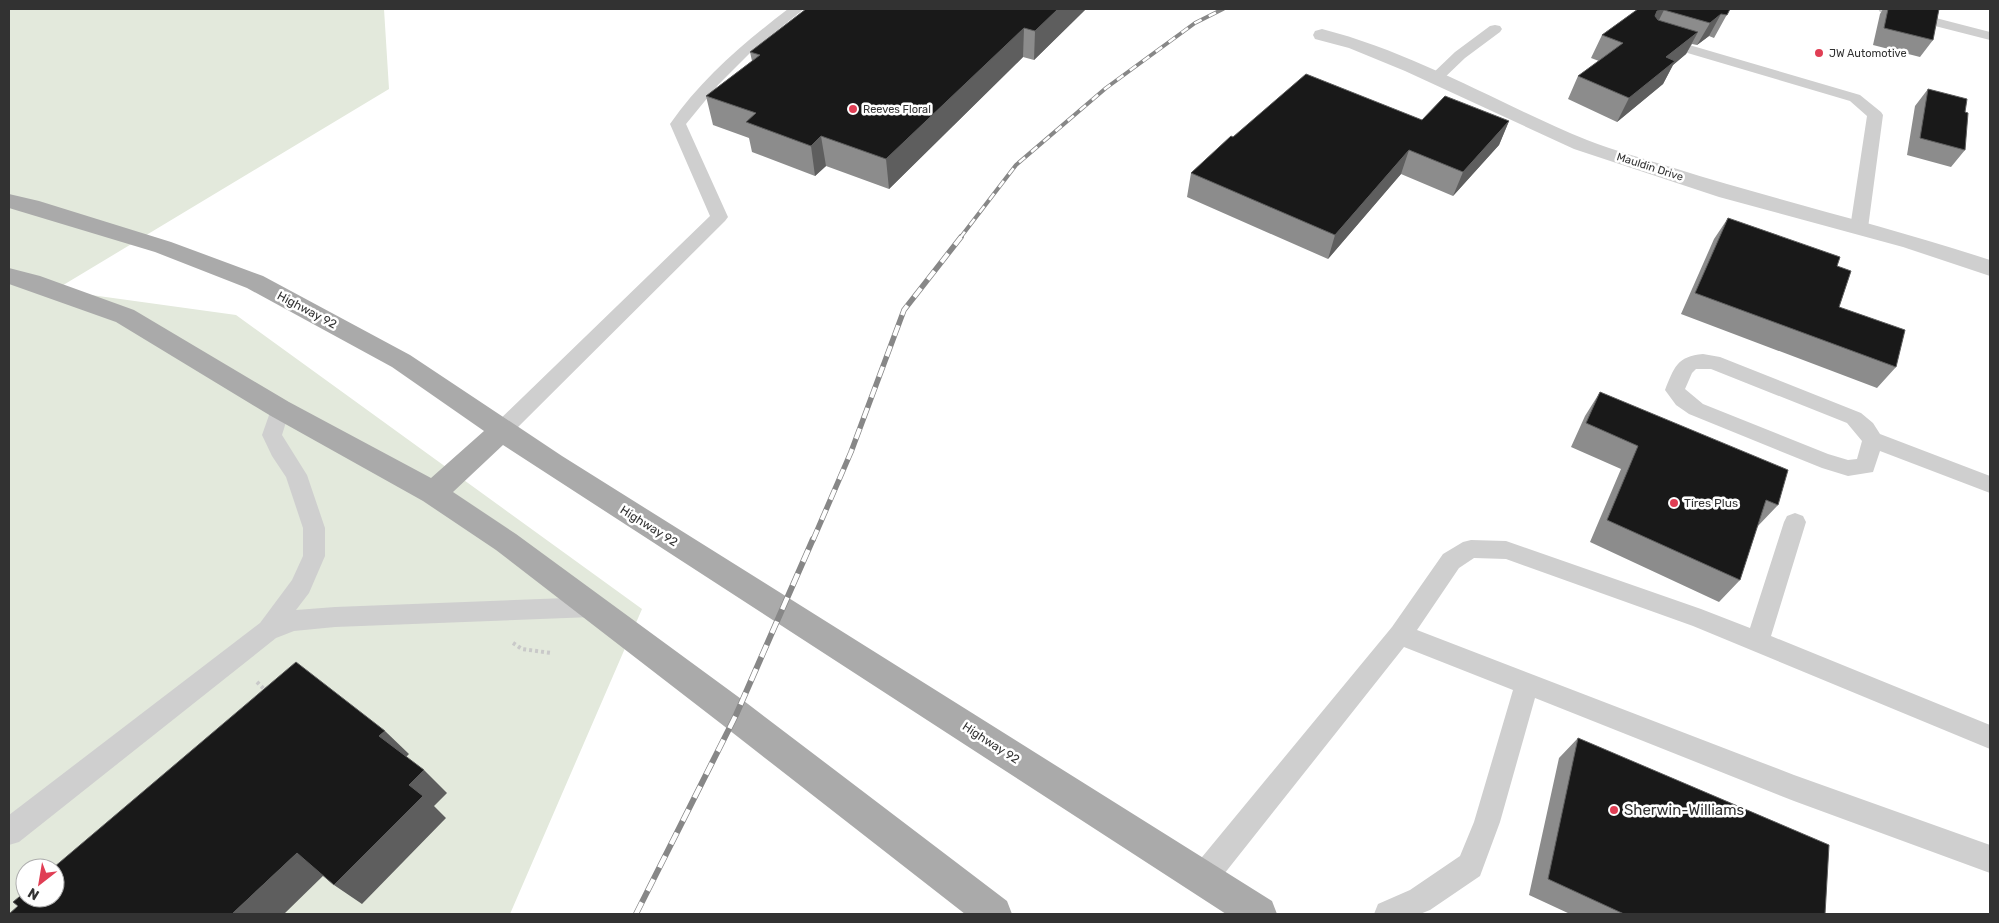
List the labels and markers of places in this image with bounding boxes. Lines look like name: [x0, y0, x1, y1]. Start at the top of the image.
marker: JW Automotive: [1813, 47, 1825, 59]
place label: JW Automotive: [1829, 47, 1907, 60]
marker: Reeves Floral: [847, 103, 859, 115]
place label: Reeves Floral: [863, 103, 931, 116]
place label: Tires Plus: [1684, 496, 1738, 510]
marker: Tires Plus: [1668, 497, 1680, 509]
place label: Sherwin-Williams: [1624, 801, 1744, 819]
marker: Sherwin-Williams: [1608, 804, 1620, 816]

